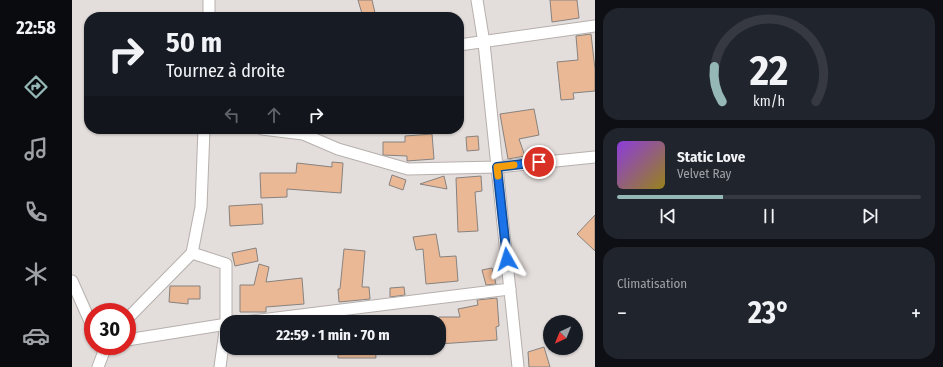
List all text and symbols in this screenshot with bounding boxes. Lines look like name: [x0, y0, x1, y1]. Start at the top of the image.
text: 22:58: [16, 17, 56, 39]
text: 50 m: [166, 26, 222, 59]
icon: right: [100, 28, 152, 80]
text: 22: [749, 46, 788, 96]
text: Tournez à droite: [166, 60, 285, 82]
icon: directions: [22, 73, 50, 101]
text: km/h: [753, 92, 785, 109]
icon: left: [221, 104, 243, 126]
icon: ahead: [263, 104, 285, 126]
icon: right: [305, 104, 327, 126]
icon: music: [22, 135, 50, 163]
pin: [522, 145, 556, 179]
text: Static Love: [677, 148, 745, 166]
icon: arrive: [528, 151, 550, 173]
text: Velvet Ray: [677, 166, 731, 181]
icon: phone: [22, 198, 50, 226]
icon: previous: [657, 205, 679, 227]
icon: pause: [758, 205, 780, 227]
icon: next: [859, 205, 881, 227]
position arrow: [486, 238, 528, 280]
icon: climate: [22, 260, 50, 288]
text: Climatisation: [617, 276, 687, 291]
text: 23°: [748, 295, 790, 331]
text: −: [617, 300, 627, 327]
text: +: [911, 300, 921, 327]
speed limit sign: 30: [84, 303, 136, 355]
north arrow: [543, 315, 583, 355]
map controls: [543, 315, 583, 355]
icon: car: [22, 322, 50, 350]
text: 22:59 · 1 min · 70 m: [276, 326, 390, 344]

